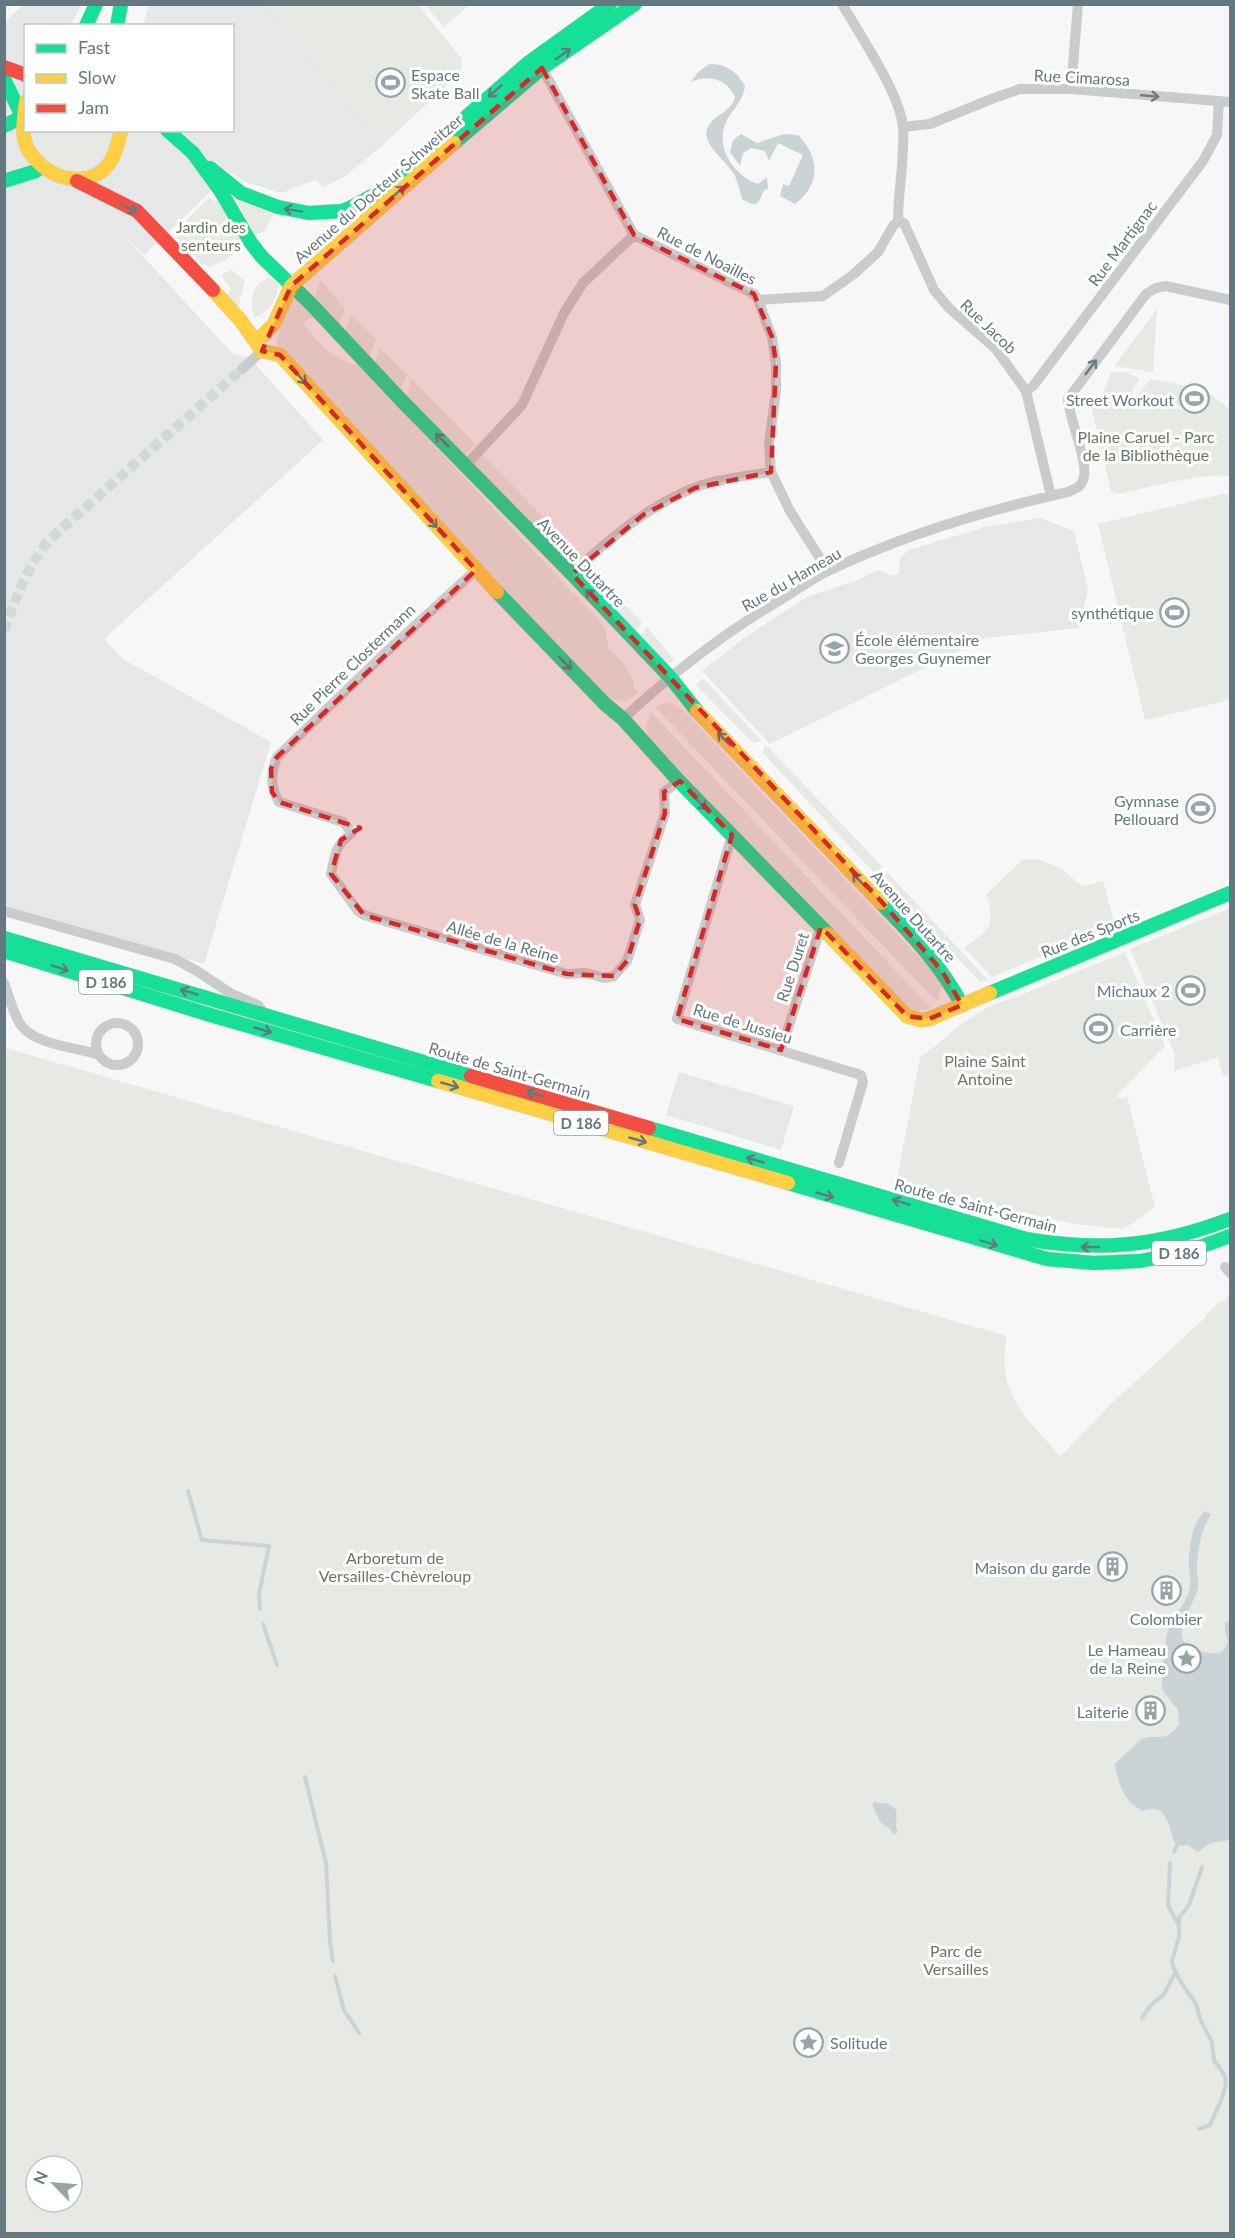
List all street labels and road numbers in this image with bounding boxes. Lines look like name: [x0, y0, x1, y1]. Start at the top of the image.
street label: Rue Cimarosa: [1033, 65, 1131, 89]
street label: Avenue du Docteur Schweitzer: [290, 109, 466, 267]
street label: Rue Martignac: [1084, 196, 1161, 290]
street label: Rue de Noailles: [654, 222, 760, 288]
street label: Rue Jacob: [957, 295, 1021, 357]
street label: Avenue Dutartre: [534, 513, 630, 611]
street label: Rue du Hameau: [738, 543, 844, 615]
street label: Rue Pierre Clostermann: [286, 599, 418, 729]
street label: Avenue Dutartre: [868, 866, 960, 966]
street label: Rue des Sports: [1038, 905, 1142, 961]
street label: Allée de la Reine: [445, 916, 561, 966]
street label: Rue Duret: [772, 930, 812, 1004]
road number: D 186: [79, 970, 133, 994]
street label: Rue de Jussieu: [691, 999, 795, 1047]
street label: Route de Saint-Germain: [427, 1038, 593, 1102]
road number: D 186: [554, 1111, 608, 1135]
street label: Route de Saint-Germain: [892, 1174, 1060, 1236]
road number: D 186: [1152, 1241, 1206, 1265]

